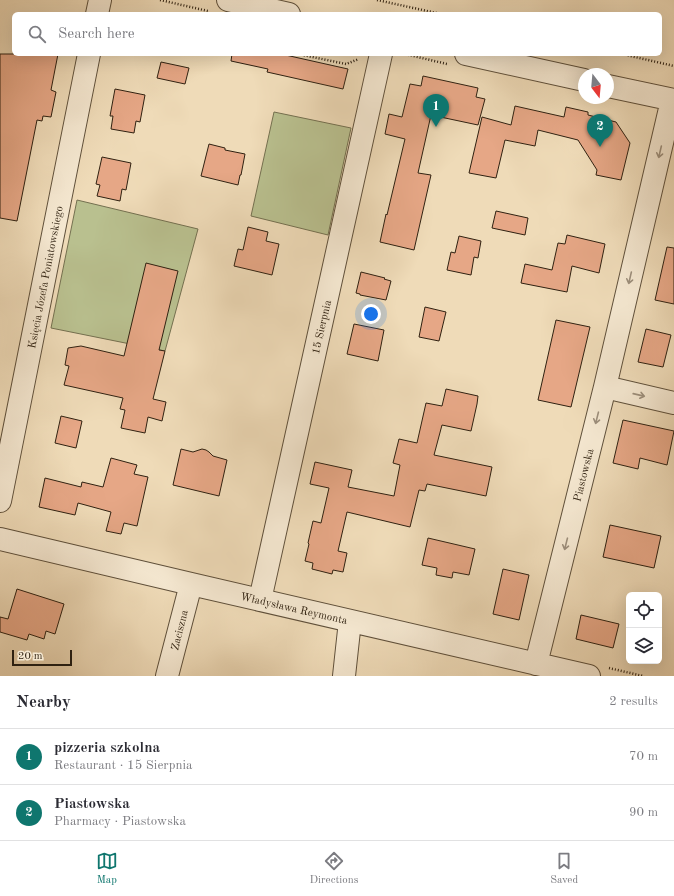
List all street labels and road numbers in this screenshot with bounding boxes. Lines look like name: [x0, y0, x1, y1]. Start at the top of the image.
street label: Księcia Józefa Poniatowskiego: [27, 205, 66, 350]
street label: 15 Sierpnia: [311, 299, 334, 355]
street label: Piastowska: [573, 447, 596, 503]
street label: Władysława Reymonta: [239, 592, 349, 627]
street label: Zaciszna: [170, 608, 191, 652]

